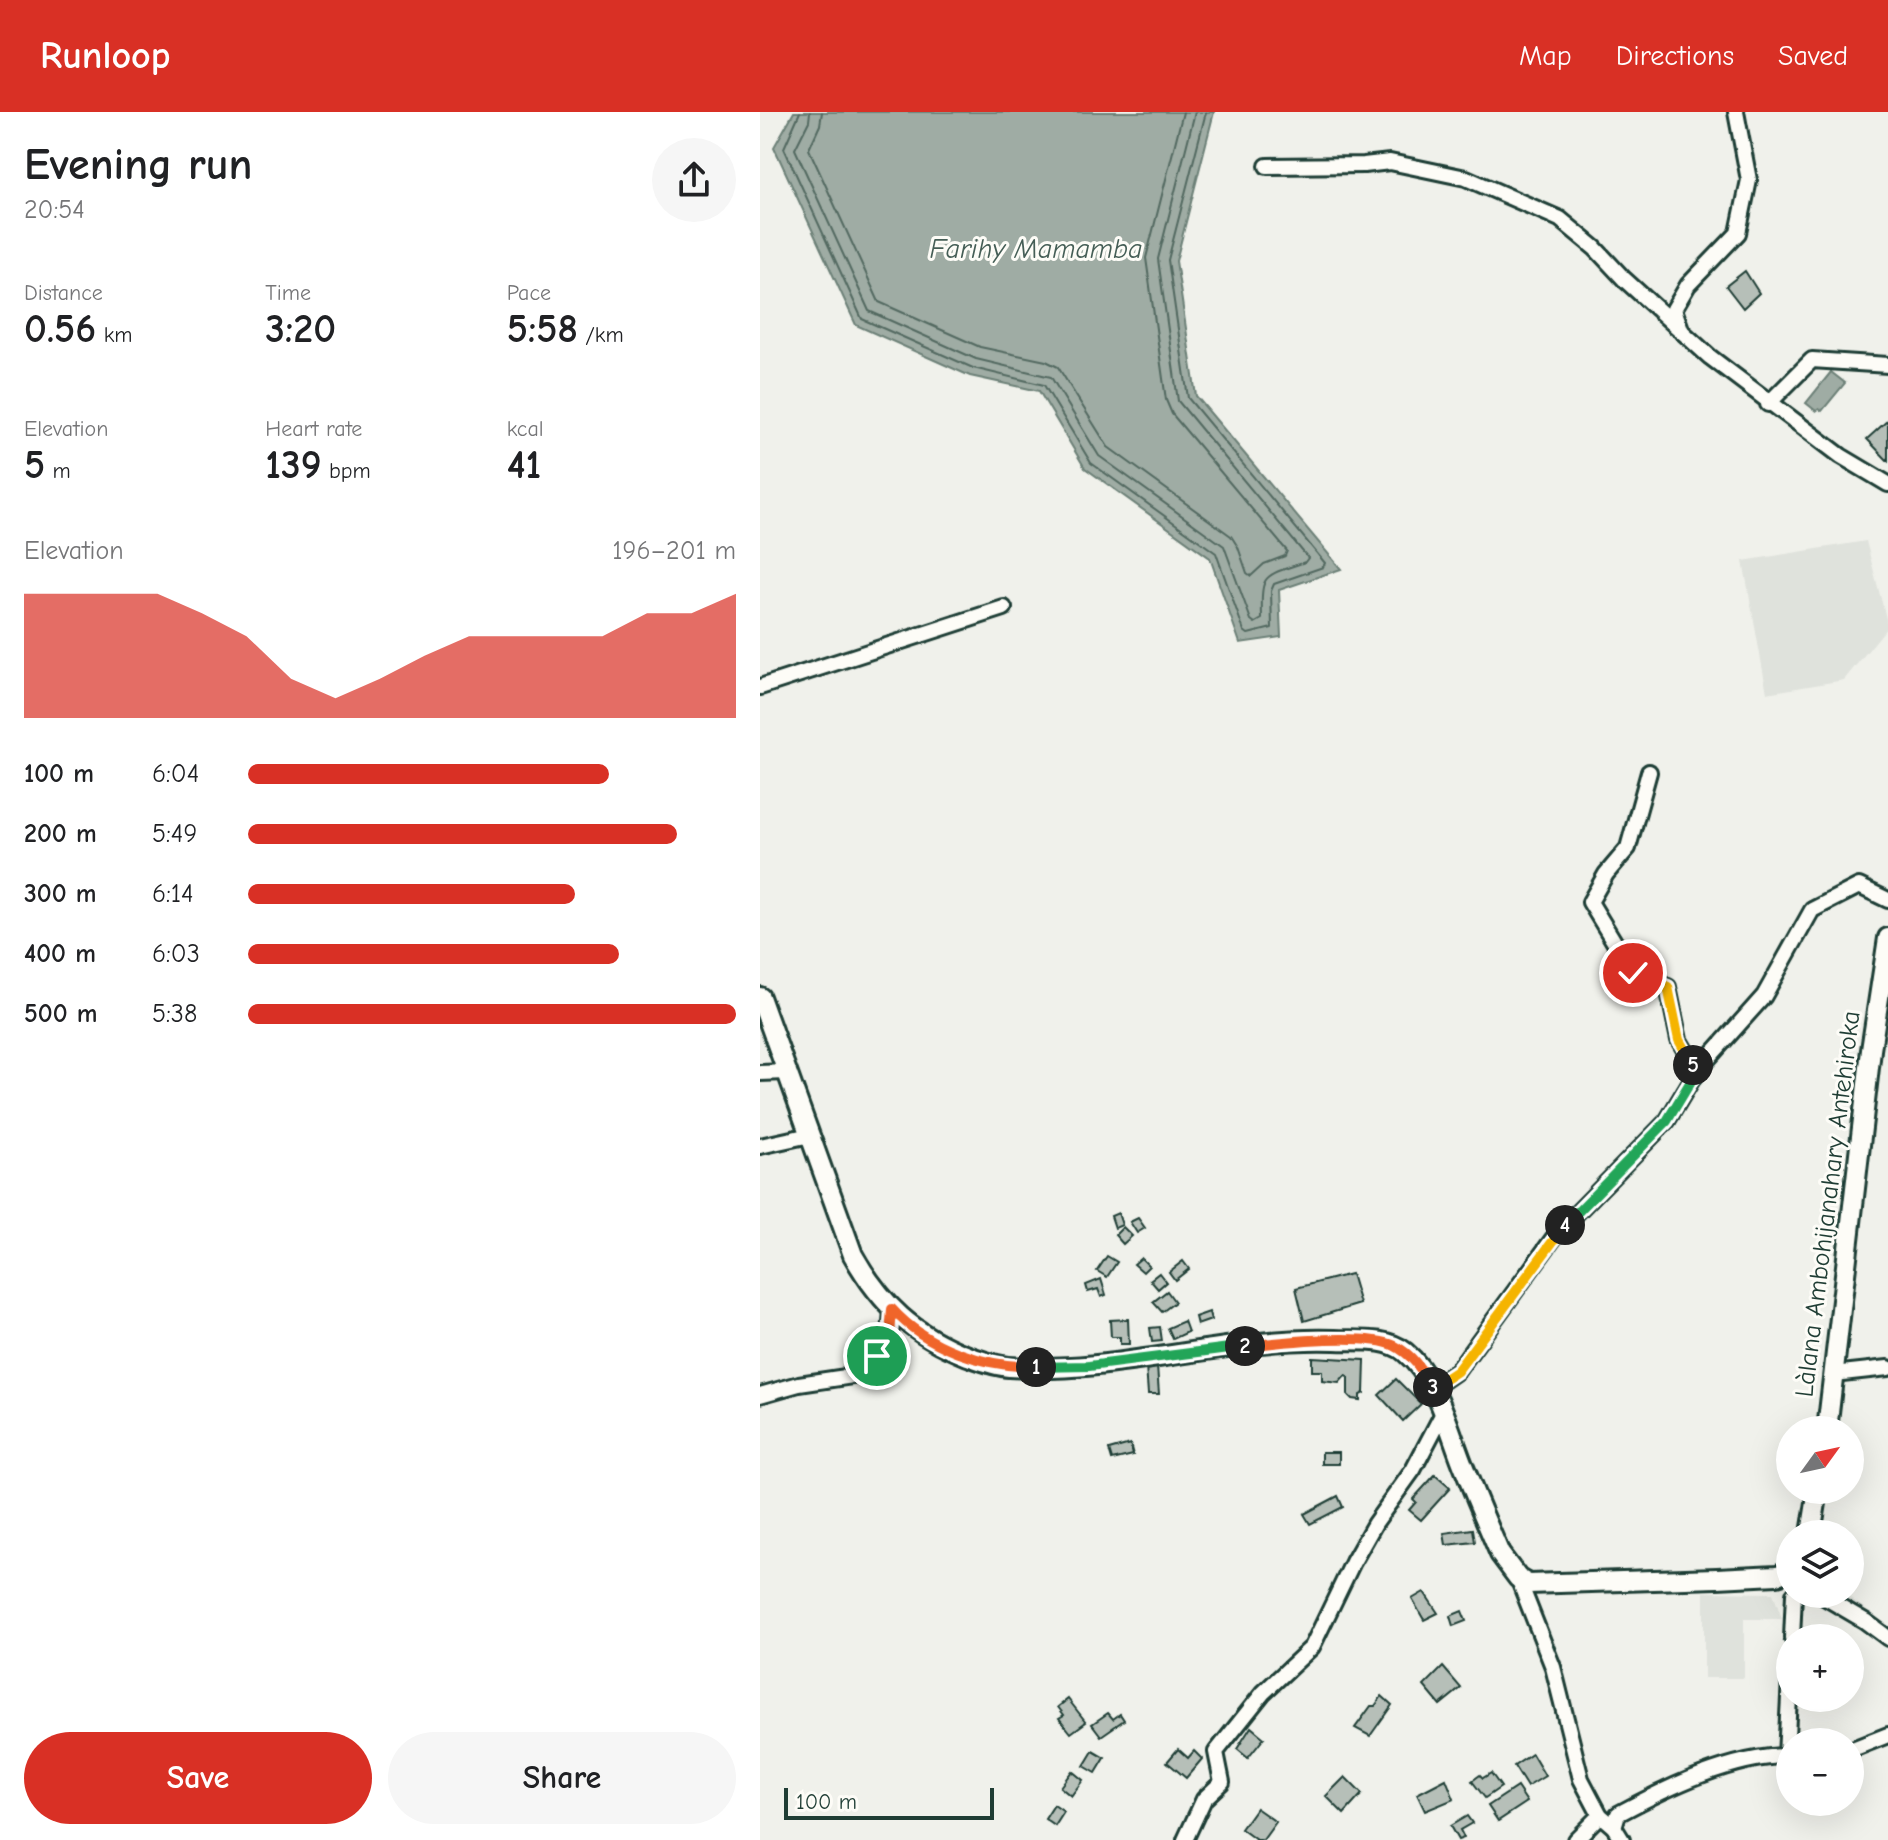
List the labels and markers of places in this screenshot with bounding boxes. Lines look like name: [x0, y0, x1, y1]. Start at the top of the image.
pin: [1599, 939, 1667, 1007]
pin: 5: [1673, 1045, 1713, 1085]
pin: 4: [1545, 1205, 1585, 1245]
pin: [843, 1322, 911, 1390]
pin: 2: [1225, 1326, 1265, 1366]
pin: 1: [1016, 1347, 1056, 1387]
pin: 3: [1413, 1367, 1453, 1407]

